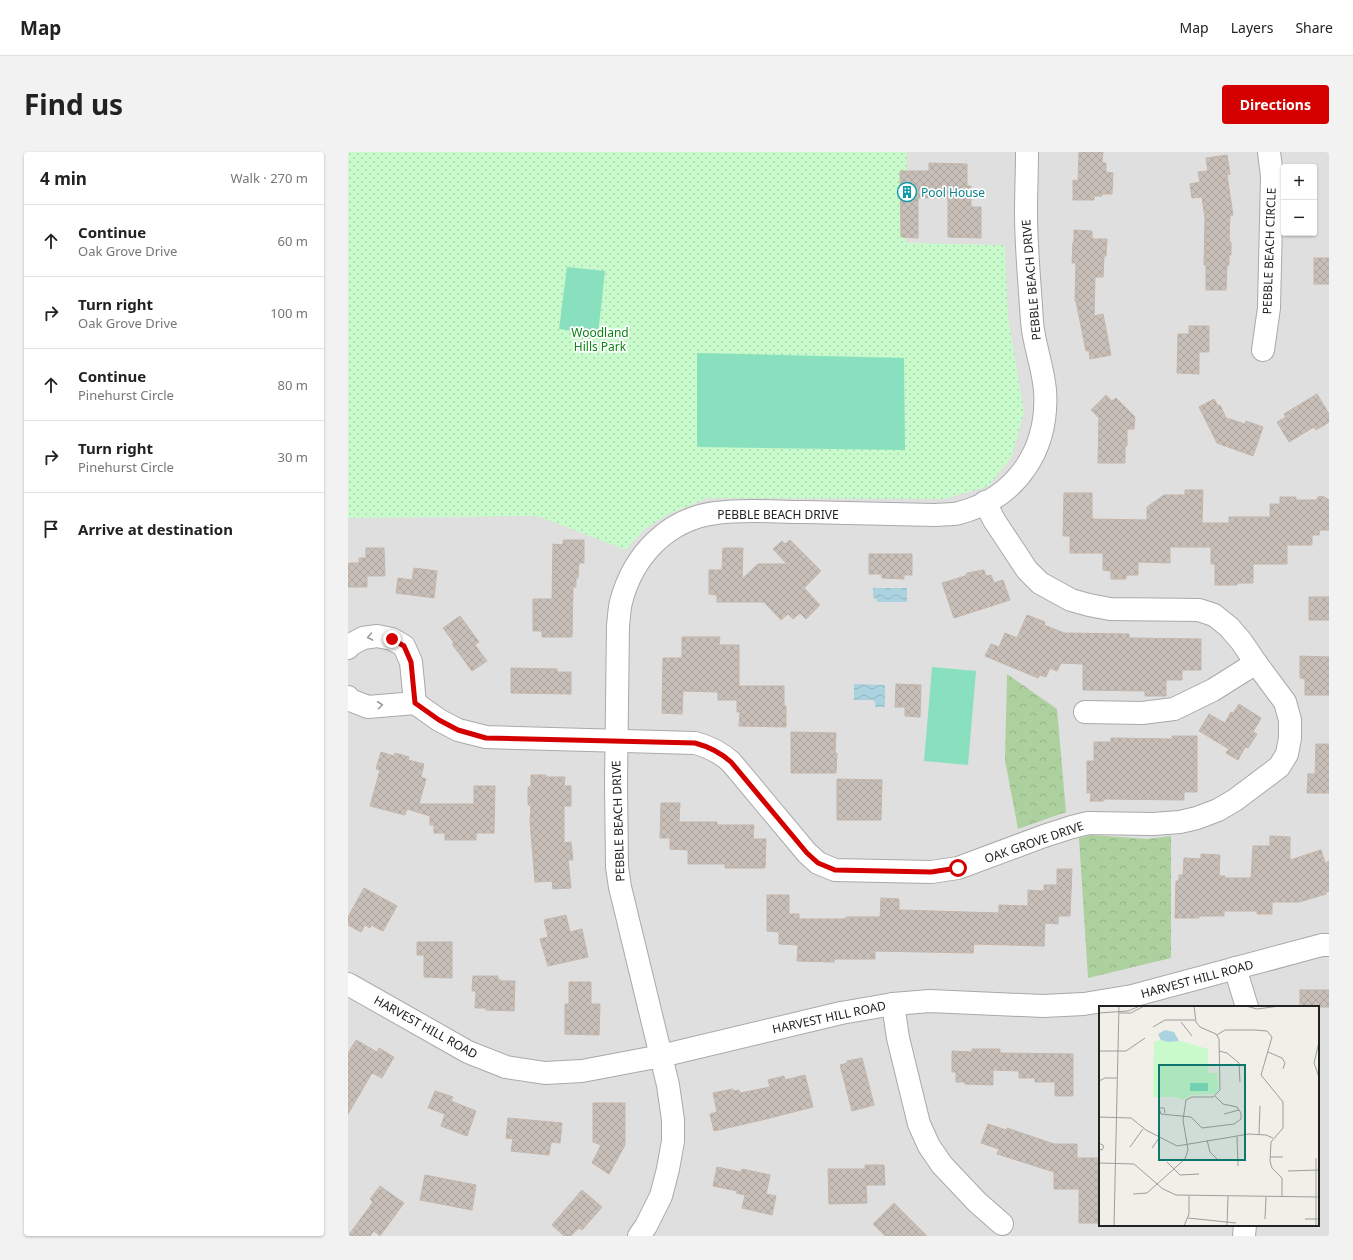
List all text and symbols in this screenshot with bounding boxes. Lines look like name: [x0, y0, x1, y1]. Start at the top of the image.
text: Map: [20, 15, 61, 41]
text: Map: [1180, 18, 1209, 37]
text: Layers: [1231, 18, 1273, 37]
text: Share: [1295, 18, 1333, 37]
text: Find us: [24, 85, 123, 123]
button: Directions: [1222, 85, 1329, 124]
map controls: [1281, 164, 1317, 236]
button: +: [1281, 164, 1317, 200]
text: 4 min: [40, 167, 87, 190]
text: Walk · 270 m: [230, 169, 308, 187]
building icon: Pool House: [896, 181, 918, 203]
place label: Pool House: [921, 184, 985, 201]
street label: PEBBLE BEACH CIRCLE: [1258, 187, 1280, 315]
button: −: [1281, 200, 1317, 236]
street label: PEBBLE BEACH DRIVE: [1017, 219, 1045, 341]
text: Continue: [78, 222, 146, 242]
icon: ahead: [40, 230, 62, 252]
text: 60 m: [278, 232, 308, 250]
text: Oak Grove Drive: [78, 242, 177, 260]
text: Turn right: [78, 294, 153, 314]
icon: right: [40, 302, 62, 324]
text: 100 m: [270, 304, 308, 322]
text: Oak Grove Drive: [78, 314, 177, 332]
park label: Woodland Hills Park: [571, 324, 629, 355]
text: Continue: [78, 366, 146, 386]
icon: ahead: [40, 374, 62, 396]
text: 80 m: [278, 376, 308, 394]
text: Pinehurst Circle: [78, 386, 174, 404]
text: Turn right: [78, 438, 153, 458]
icon: right: [40, 446, 62, 468]
text: 30 m: [278, 448, 308, 466]
text: Pinehurst Circle: [78, 458, 174, 476]
street label: PEBBLE BEACH DRIVE: [717, 506, 839, 523]
icon: arrive: [40, 518, 62, 540]
text: Arrive at destination: [78, 519, 233, 539]
route end: [383, 630, 401, 648]
one-way arrow: [367, 632, 373, 641]
one-way arrow: [377, 701, 383, 710]
street label: PEBBLE BEACH DRIVE: [607, 760, 629, 882]
street label: OAK GROVE DRIVE: [982, 817, 1086, 867]
route start: [949, 859, 967, 877]
street label: HARVEST HILL ROAD: [1139, 956, 1255, 1002]
street label: HARVEST HILL ROAD: [371, 991, 481, 1063]
street label: HARVEST HILL ROAD: [771, 997, 888, 1037]
inset map: [1099, 1006, 1319, 1226]

